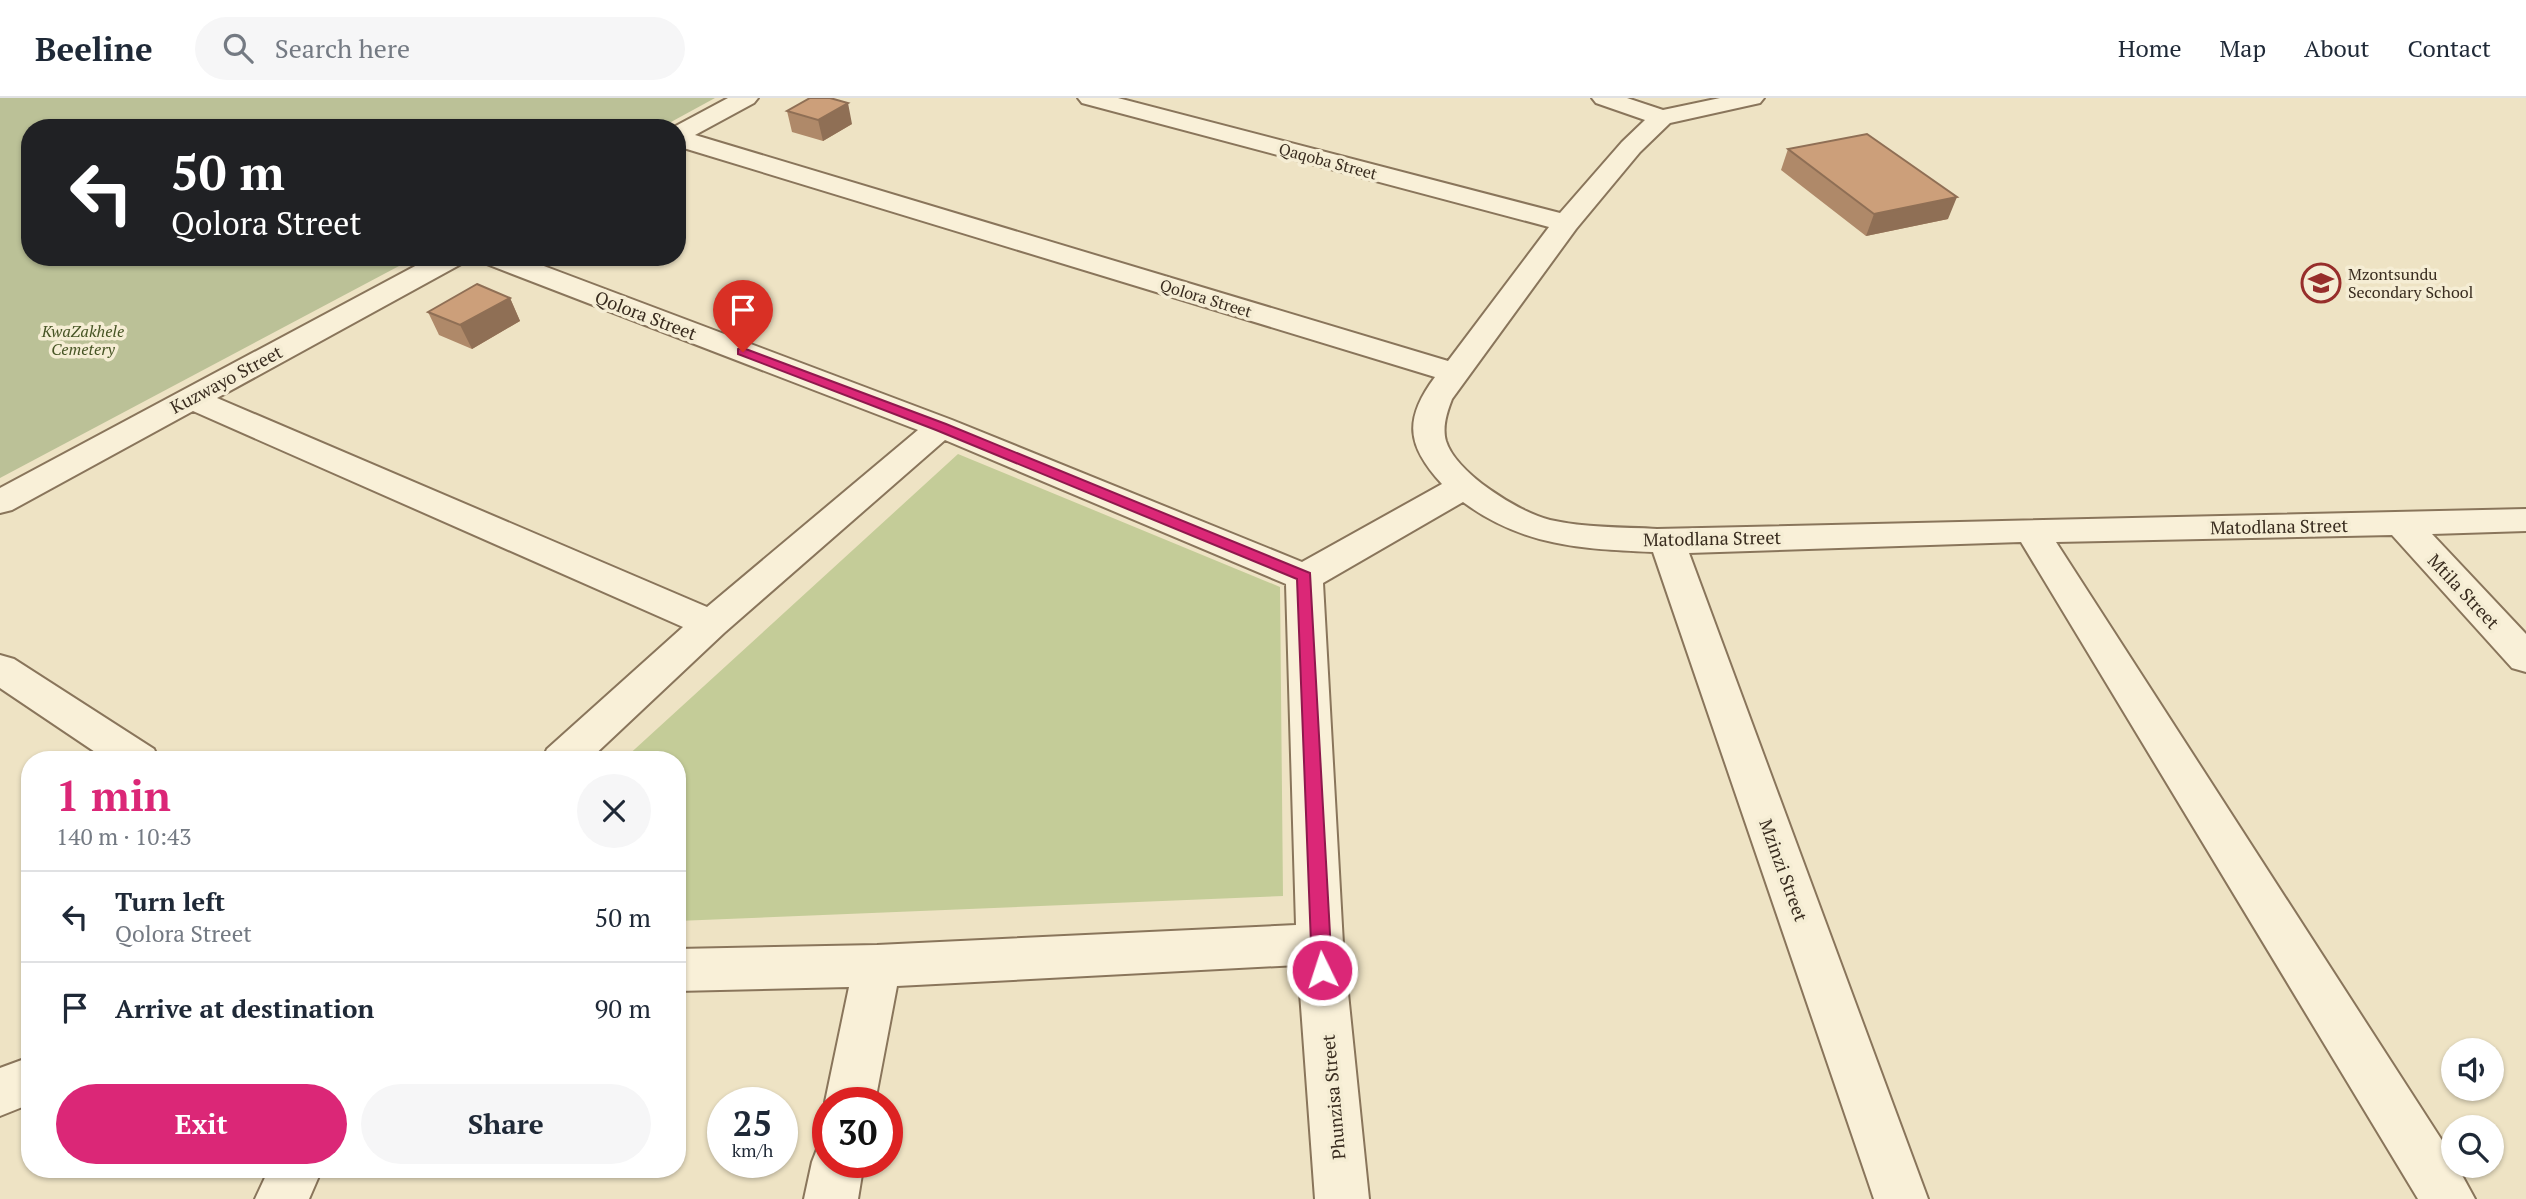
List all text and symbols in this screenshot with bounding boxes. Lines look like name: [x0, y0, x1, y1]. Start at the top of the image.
search box: [195, 17, 685, 80]
text: Beeline: [35, 27, 153, 70]
icon: search: [219, 29, 257, 67]
text: Search here: [275, 31, 410, 65]
text: Home: [2118, 32, 2182, 64]
text: Map: [2220, 32, 2266, 64]
text: About: [2304, 32, 2370, 64]
text: Contact: [2408, 32, 2491, 64]
street label: Qaqoba Street: [1276, 137, 1380, 185]
text: 50 m: [171, 139, 285, 204]
icon: left: [56, 147, 147, 238]
text: Qolora Street: [171, 202, 361, 244]
school or university icon: Mzontsundu Secondary School: [2300, 262, 2342, 304]
place label: Mzontsundu Secondary School: [2348, 263, 2474, 303]
street label: Qolora Street: [1157, 274, 1255, 322]
pin: [713, 280, 773, 352]
street label: Qolora Street: [592, 285, 701, 345]
icon: arrive: [724, 291, 762, 329]
park label: KwaZakhele Cemetery: [41, 320, 124, 360]
street label: Kuzwayo Street: [166, 339, 287, 419]
street label: Matodlana Street: [2210, 513, 2349, 539]
street label: Matodlana Street: [1643, 525, 1782, 551]
street label: Mtila Street: [2423, 548, 2505, 634]
text: 1 min: [56, 767, 171, 823]
button: close: [577, 774, 651, 848]
street label: Mzinzi Street: [1754, 816, 1814, 925]
text: 140 m · 10:43: [56, 821, 191, 852]
text: Turn left: [115, 884, 225, 918]
icon: left: [56, 898, 94, 936]
text: 50 m: [595, 900, 651, 934]
text: Qolora Street: [115, 918, 252, 949]
position arrow: [1285, 933, 1359, 1007]
icon: arrive: [56, 989, 94, 1027]
text: Arrive at destination: [115, 991, 374, 1025]
text: 90 m: [595, 991, 651, 1025]
street label: Phunzisa Street: [1316, 1033, 1350, 1161]
map controls: [2441, 1038, 2504, 1178]
button: sound: [2441, 1038, 2504, 1101]
button: Exit: [56, 1084, 347, 1164]
button: Share: [361, 1084, 651, 1164]
speed limit sign: 30: [812, 1087, 903, 1178]
text: 25: [733, 1100, 772, 1146]
button: search: [2441, 1115, 2504, 1178]
text: km/h: [732, 1138, 773, 1162]

